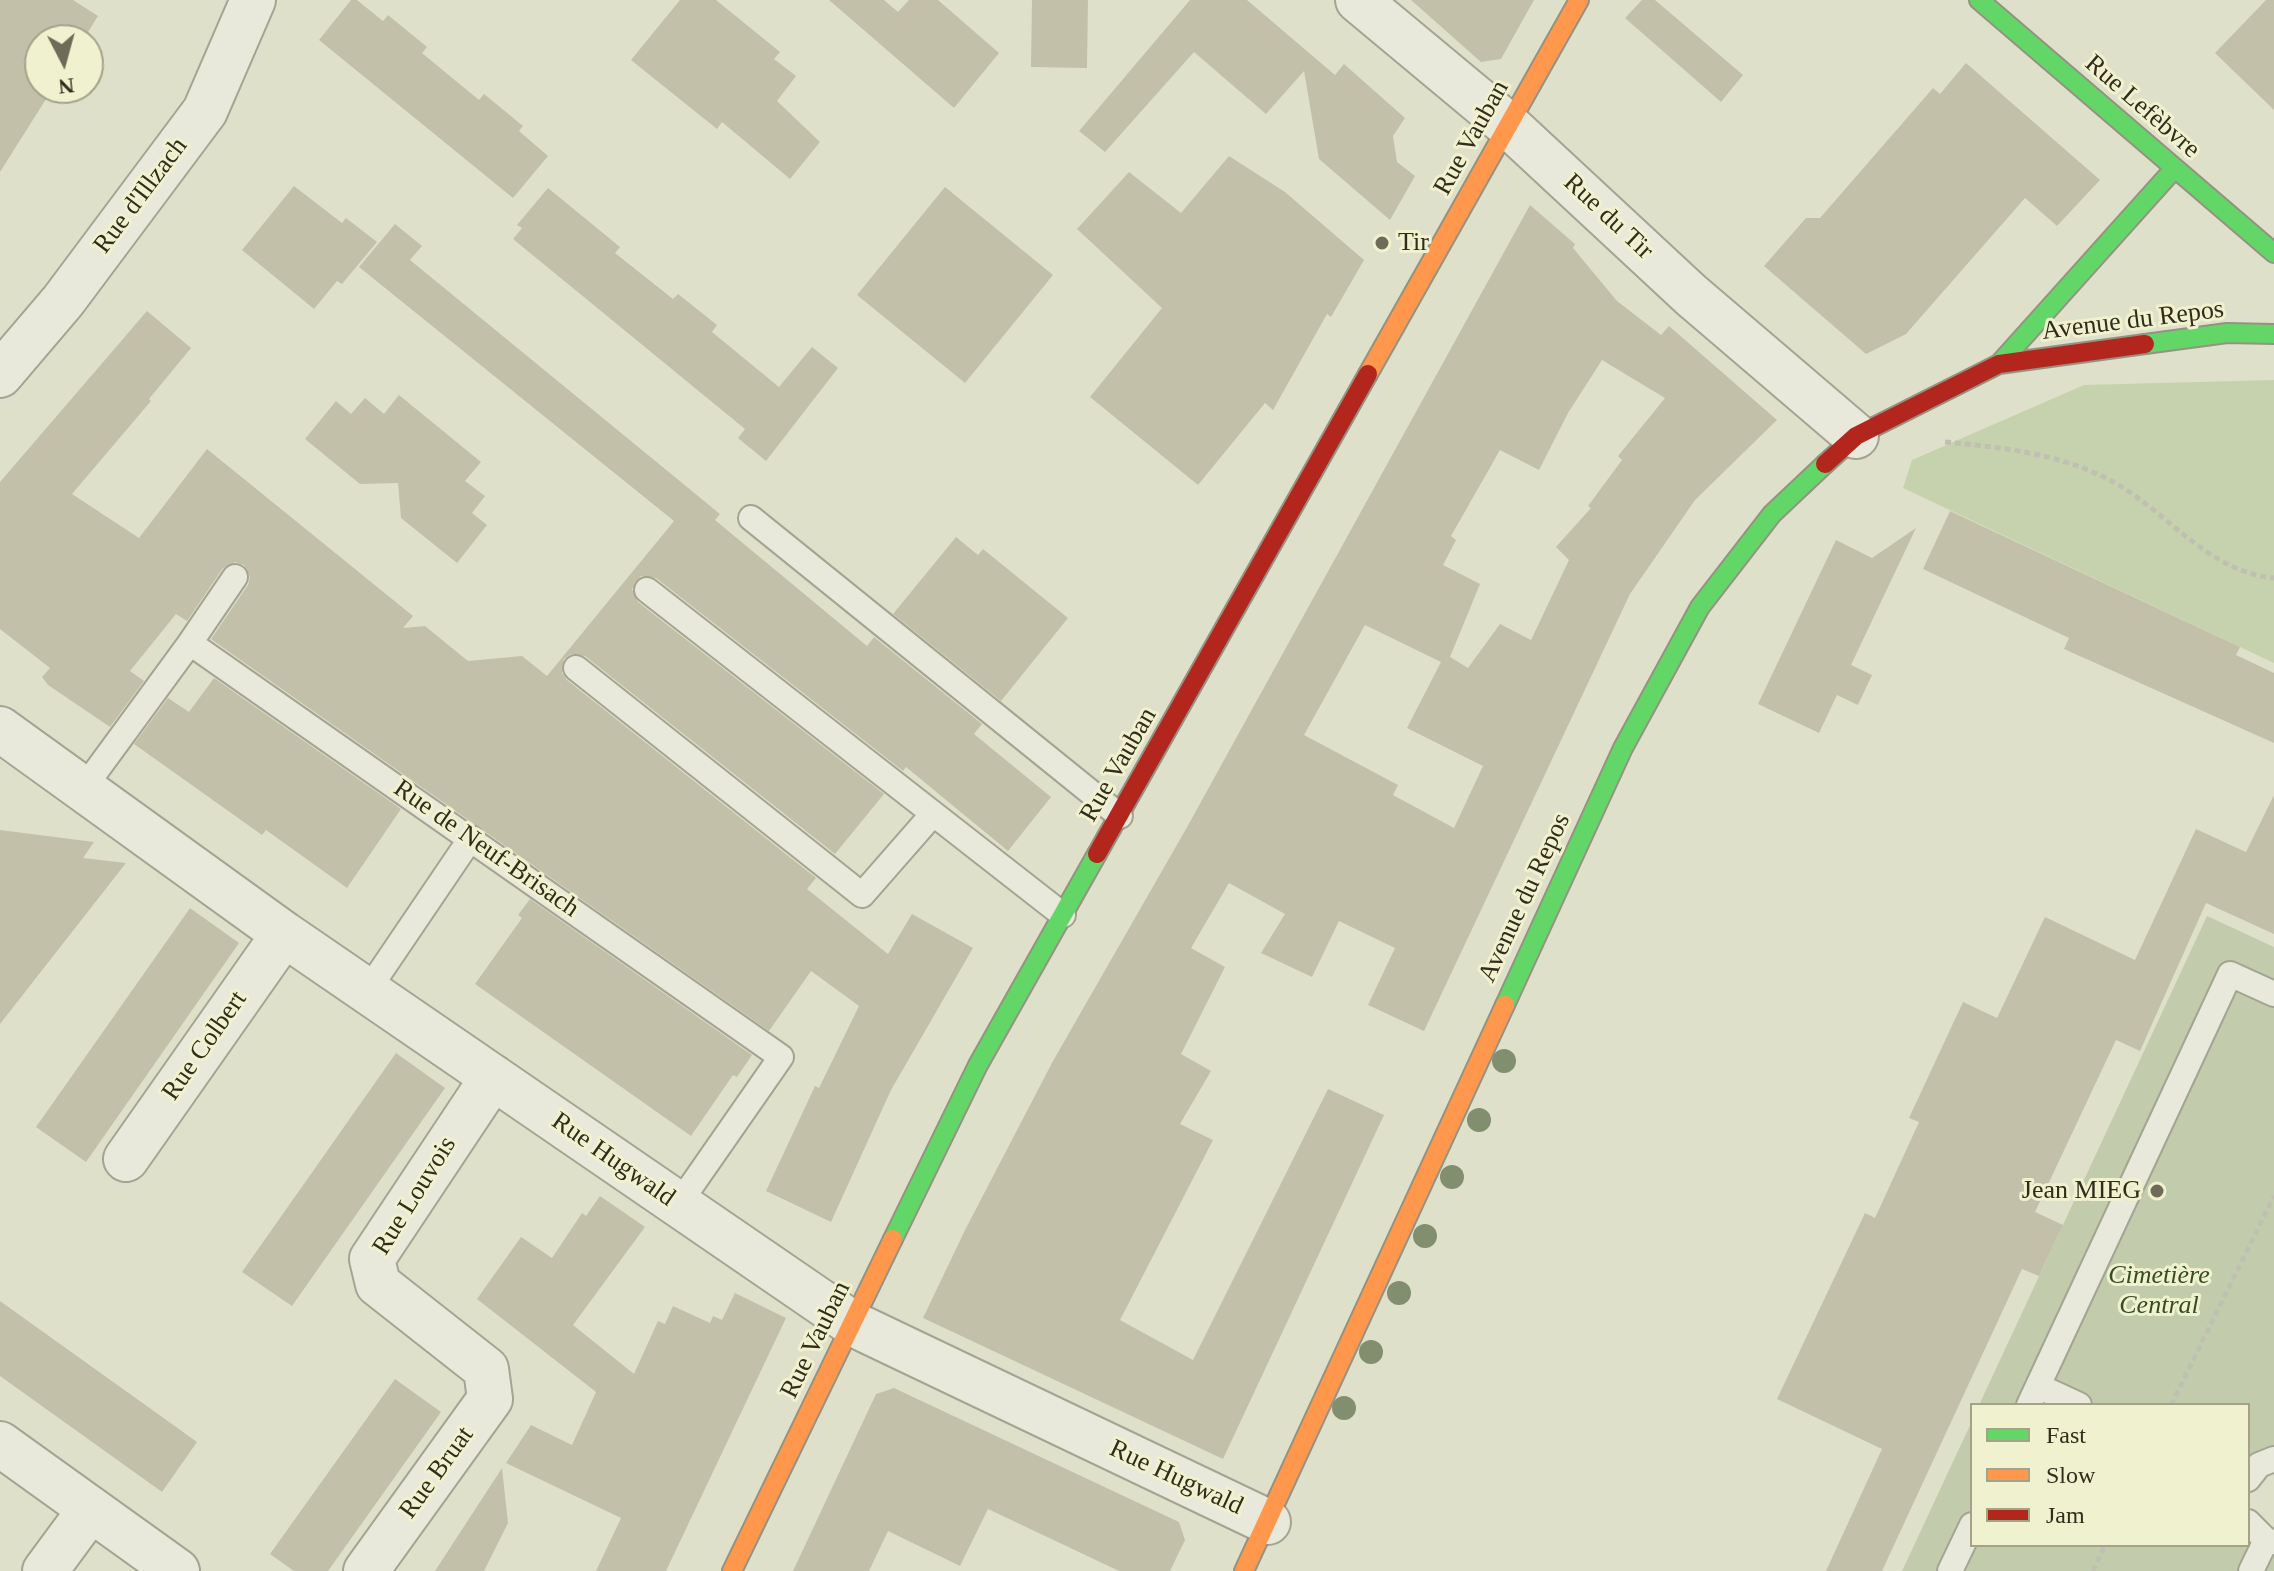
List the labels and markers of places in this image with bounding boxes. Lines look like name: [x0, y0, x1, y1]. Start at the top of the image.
place label: Tir: [1398, 227, 1429, 259]
marker: Tir: [1373, 234, 1391, 252]
place label: Jean MIEG: [2022, 1175, 2141, 1207]
marker: Jean MIEG: [2148, 1182, 2166, 1200]

